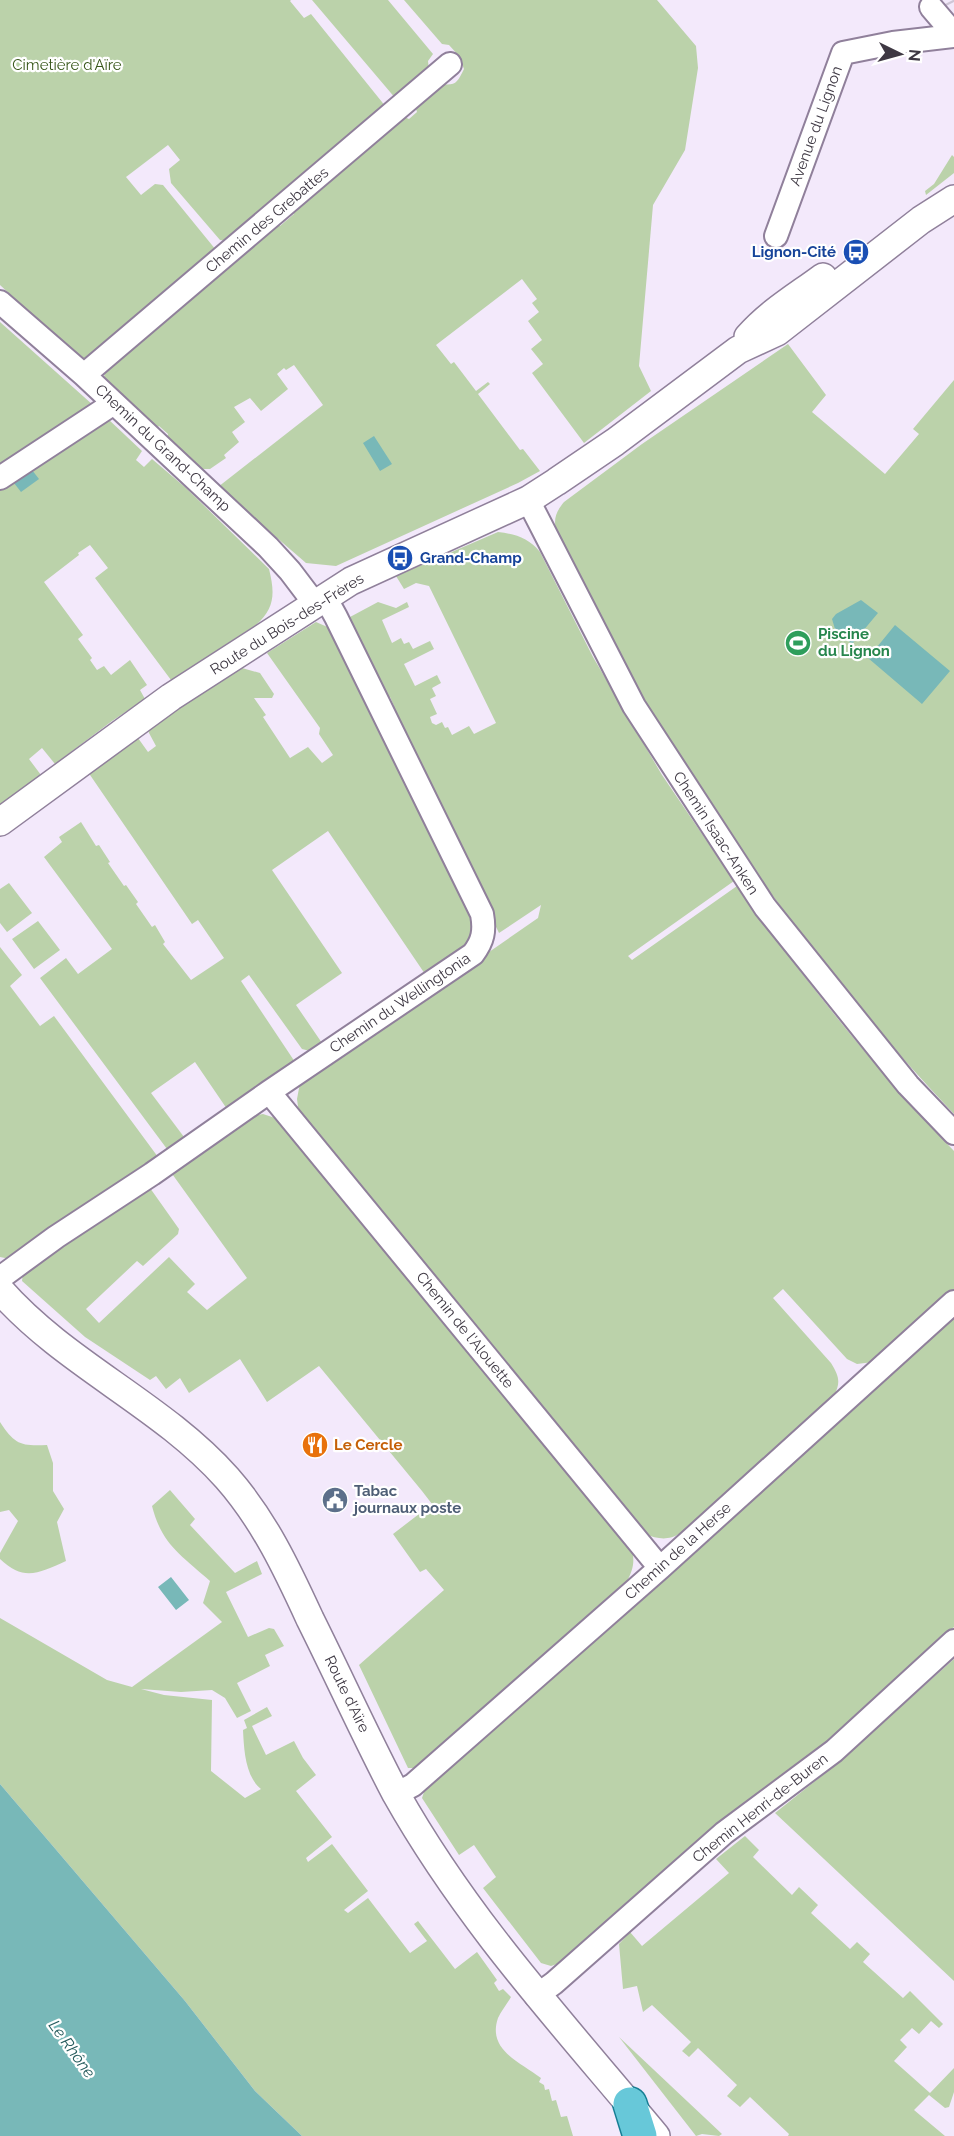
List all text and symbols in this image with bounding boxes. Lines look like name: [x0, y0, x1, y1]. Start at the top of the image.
north arrow: [870, 24, 930, 84]
text: N: [904, 48, 924, 62]
park label: Cimetière d'Aïre: [12, 56, 122, 74]
street label: Avenue du Lignon: [786, 64, 846, 188]
street label: Chemin des Grebattes: [202, 163, 332, 277]
bus stop icon: Lignon-Cité: [841, 237, 871, 267]
place label: Lignon-Cité: [752, 243, 836, 261]
street label: Chemin du Grand-Champ: [92, 381, 234, 515]
bus stop icon: Grand-Champ: [385, 543, 415, 573]
place label: Grand-Champ: [420, 549, 522, 567]
street label: Route du Bois-des-Frères: [207, 569, 367, 679]
place label: Piscine du Lignon: [818, 625, 890, 660]
sports icon: Piscine du Lignon: [783, 628, 813, 658]
street label: Chemin Isaac-Anken: [669, 768, 763, 898]
street label: Chemin du Wellingtonia: [326, 949, 474, 1057]
street label: Chemin de l'Alouette: [412, 1268, 518, 1392]
restaurant icon: Le Cercle: [300, 1430, 330, 1460]
place label: Le Cercle: [334, 1436, 402, 1454]
place label: Tabac journaux poste: [352, 1482, 461, 1517]
public building icon: Tabac journaux poste: [320, 1485, 350, 1515]
street label: Chemin de la Herse: [621, 1498, 735, 1603]
street label: Route d'Aïre: [321, 1653, 373, 1736]
street label: Chemin Henri-de-Buren: [689, 1750, 831, 1866]
water label: Le Rhône: [45, 2016, 100, 2082]

